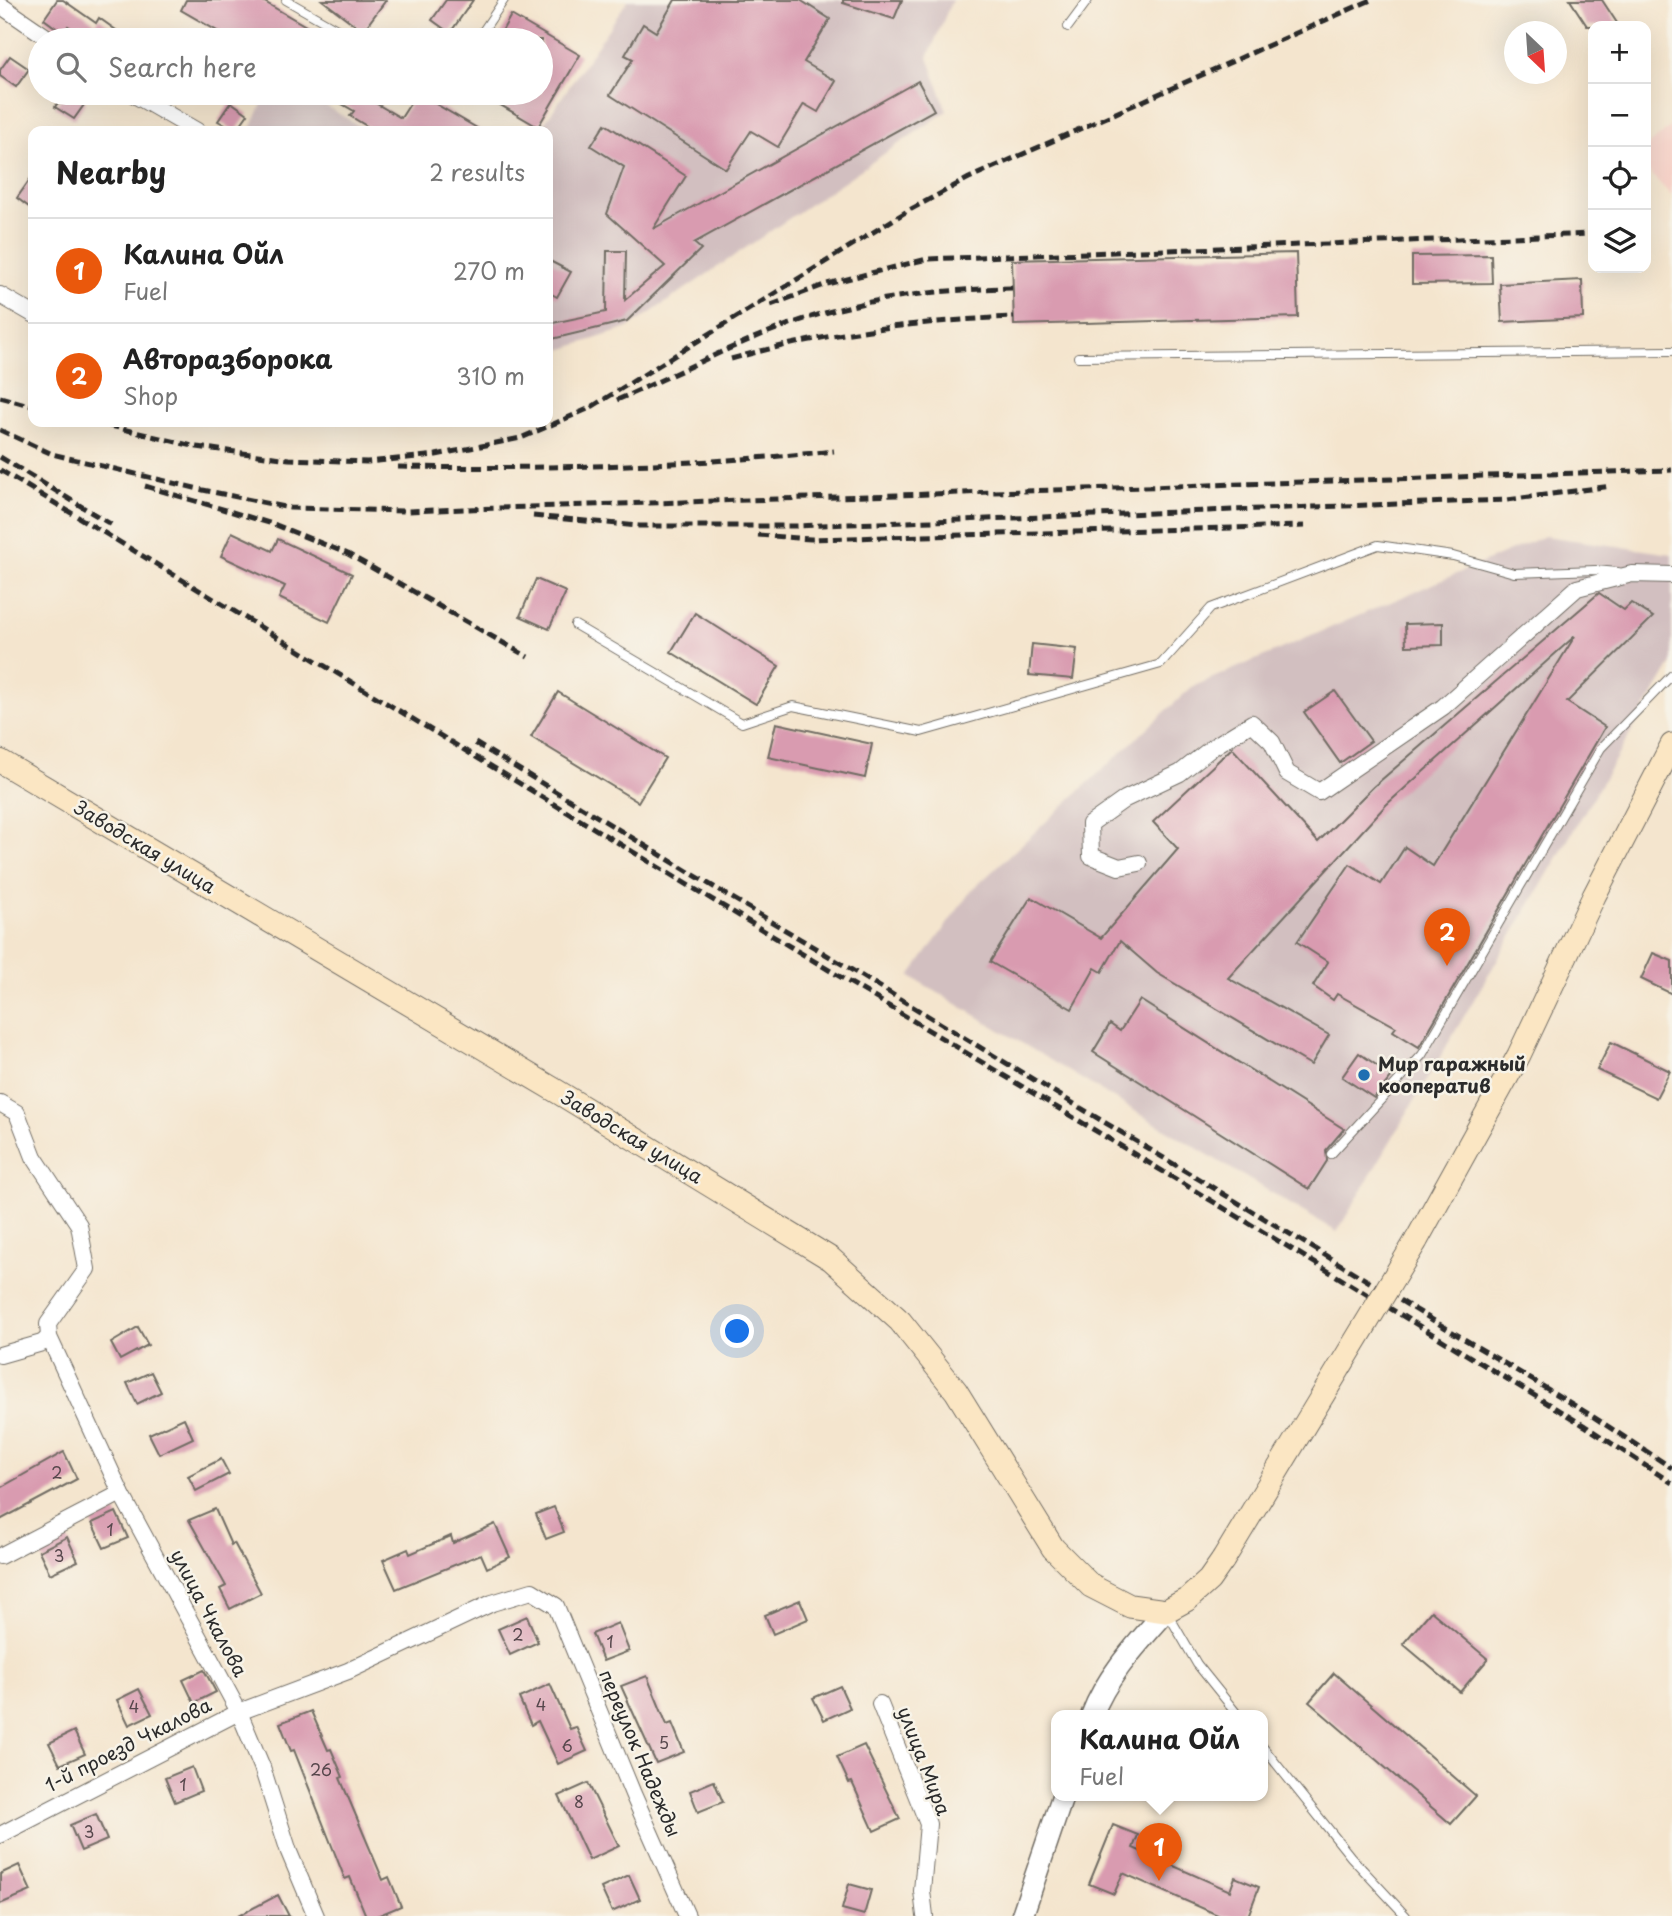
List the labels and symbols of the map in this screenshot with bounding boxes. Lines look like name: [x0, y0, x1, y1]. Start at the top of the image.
north arrow: [1504, 21, 1567, 84]
street label: Заводская улица: [69, 793, 222, 900]
pin: 2: [1424, 908, 1470, 966]
place label: Мир гаражный кооператив: [1378, 1049, 1526, 1099]
marker: Мир гаражный кооператив: [1356, 1067, 1372, 1083]
street label: Заводская улица: [556, 1083, 709, 1190]
your location: [720, 1314, 754, 1348]
house number: 2: [51, 1460, 63, 1484]
house number: 1: [106, 1517, 114, 1541]
house number: 3: [54, 1543, 64, 1567]
street label: улица Чкалова: [164, 1544, 255, 1682]
house number: 2: [512, 1622, 524, 1646]
house number: 1: [606, 1629, 614, 1653]
street label: переулок Надежды: [593, 1665, 689, 1841]
house number: 4: [536, 1692, 546, 1716]
street label: 1-й проезд Чкалова: [41, 1693, 215, 1797]
house number: 4: [129, 1694, 139, 1718]
street label: улица Мира: [891, 1702, 959, 1819]
house number: 5: [659, 1730, 669, 1754]
house number: 6: [561, 1733, 573, 1757]
house number: 26: [310, 1757, 332, 1781]
house number: 1: [179, 1775, 187, 1795]
house number: 8: [574, 1789, 584, 1813]
house number: 3: [84, 1819, 94, 1843]
pin: 1: [1136, 1823, 1182, 1881]

